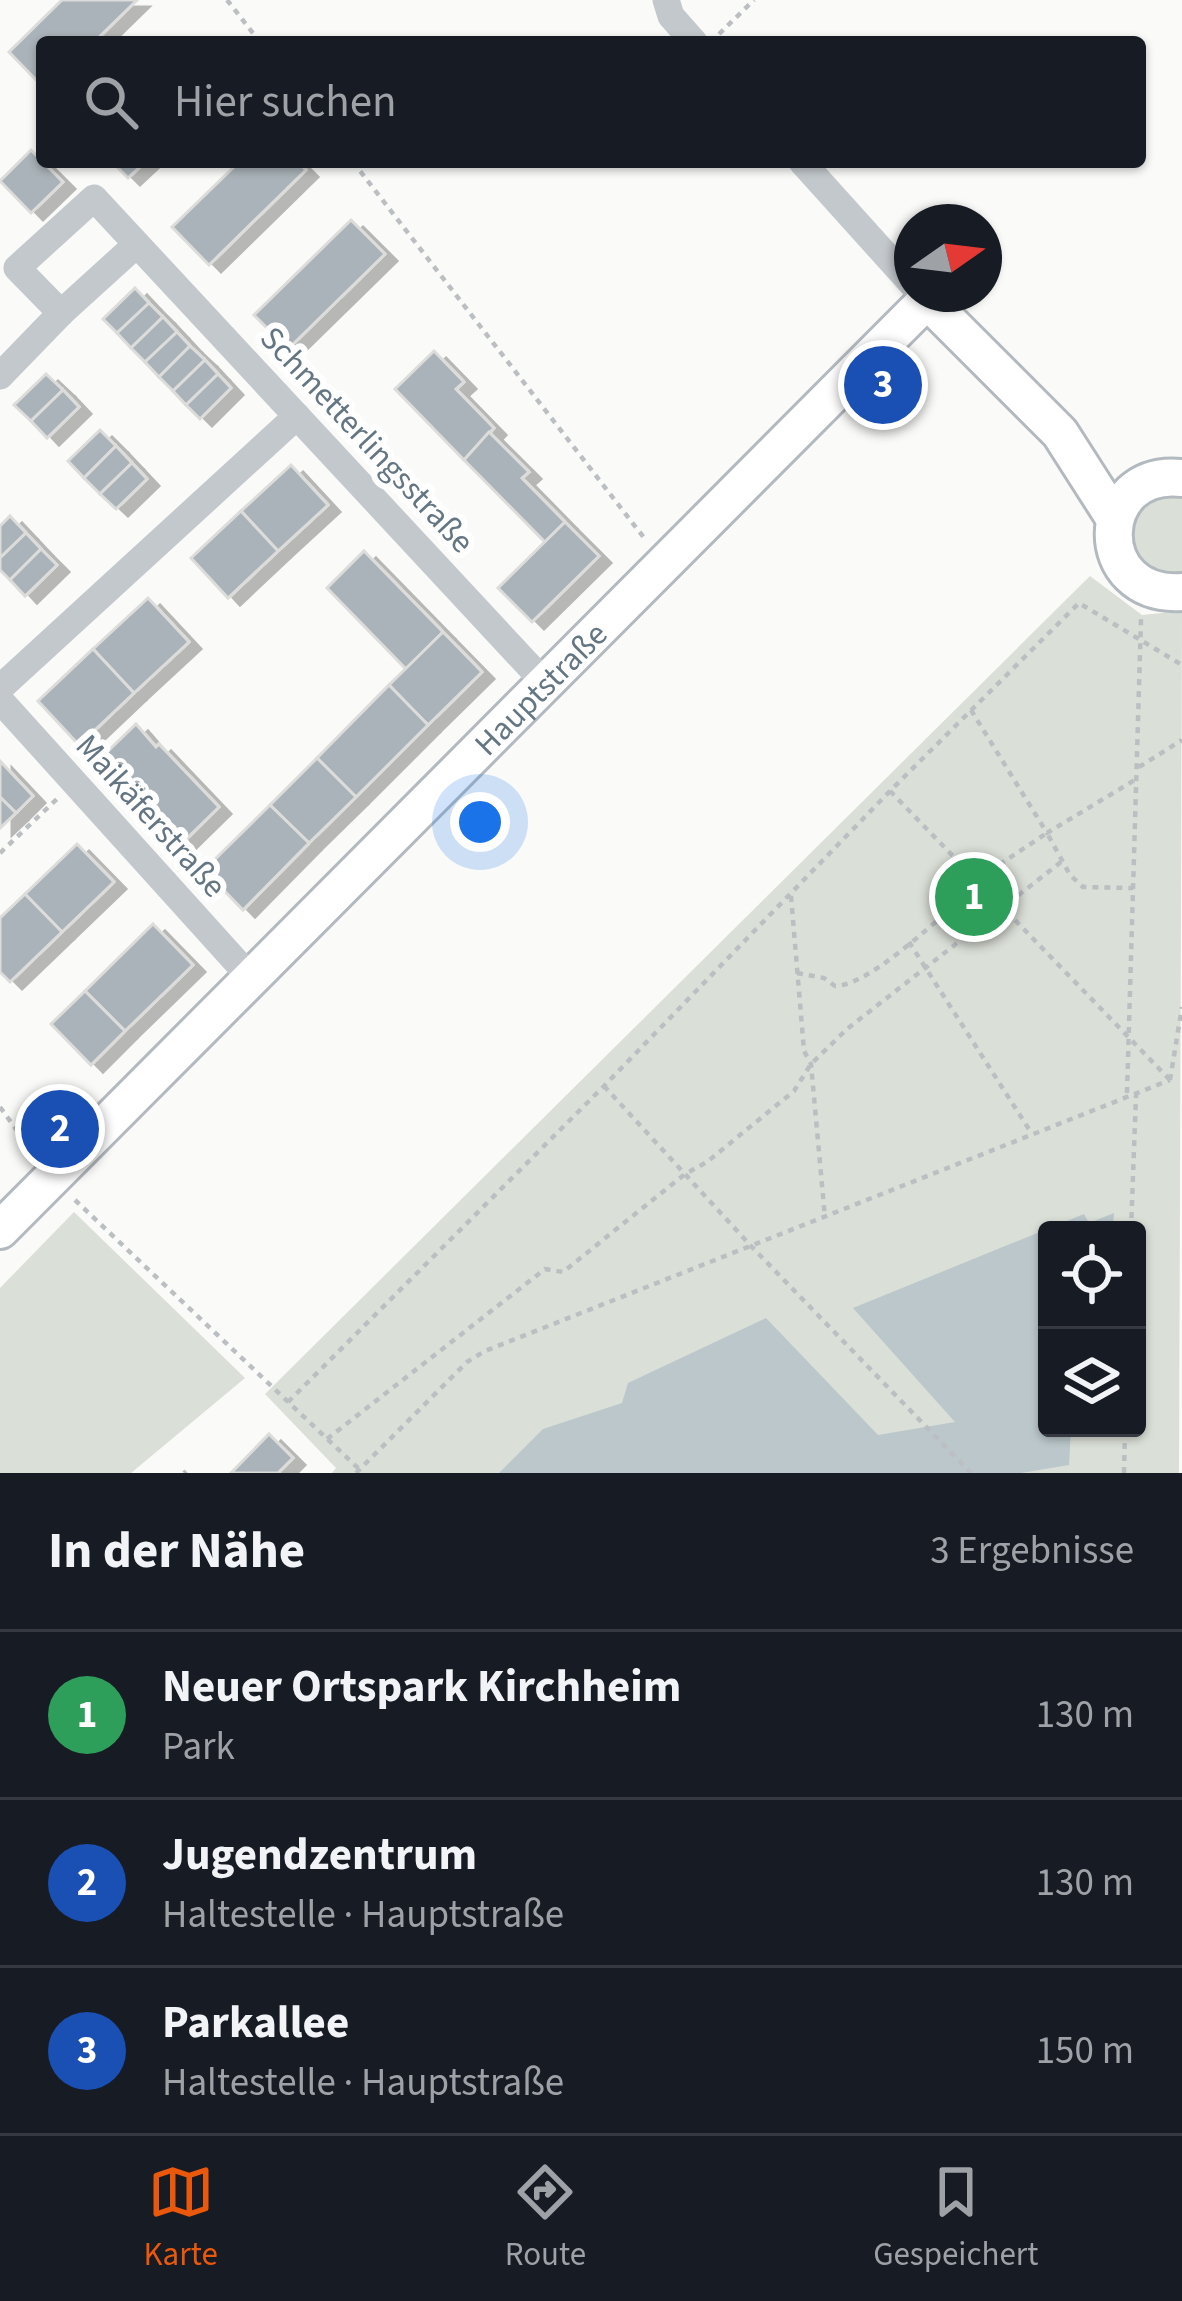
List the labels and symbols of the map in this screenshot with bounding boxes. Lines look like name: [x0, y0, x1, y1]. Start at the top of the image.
north arrow: [894, 204, 1002, 312]
street label: Schmetterlingsstraße: [249, 316, 485, 564]
pin: 3: [844, 340, 922, 430]
street label: Hauptstraße: [464, 612, 618, 767]
street label: Maikäferstraße: [65, 724, 237, 908]
your location: [450, 792, 510, 852]
pin: 1: [935, 852, 1013, 942]
pin: 2: [21, 1084, 99, 1174]

